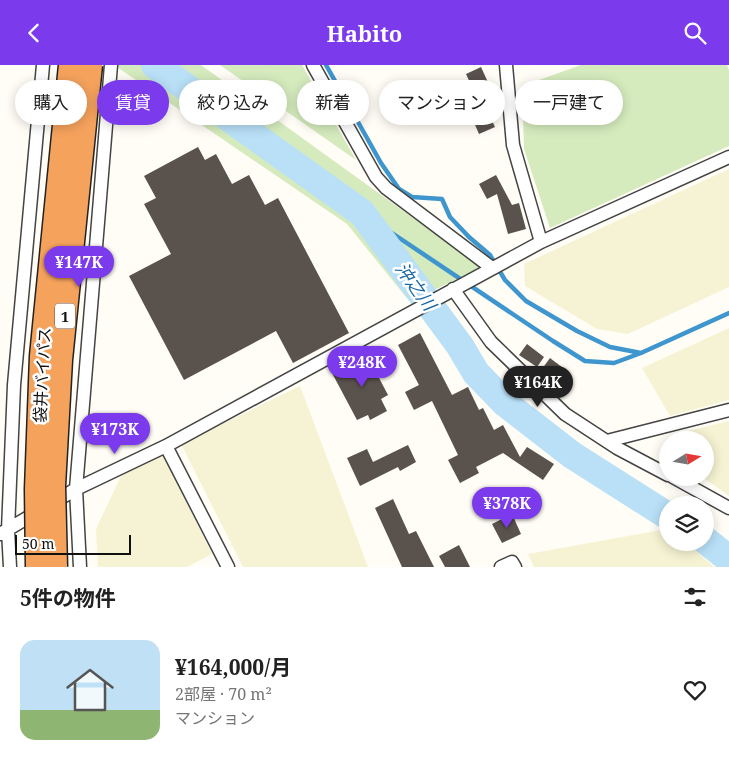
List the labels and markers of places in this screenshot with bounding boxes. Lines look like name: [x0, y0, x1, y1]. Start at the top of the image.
pin: ¥147K: [44, 245, 114, 288]
pin: ¥248K: [327, 345, 397, 388]
pin: ¥164K: [503, 365, 573, 408]
pin: ¥173K: [80, 413, 150, 455]
pin: ¥378K: [472, 487, 542, 529]

